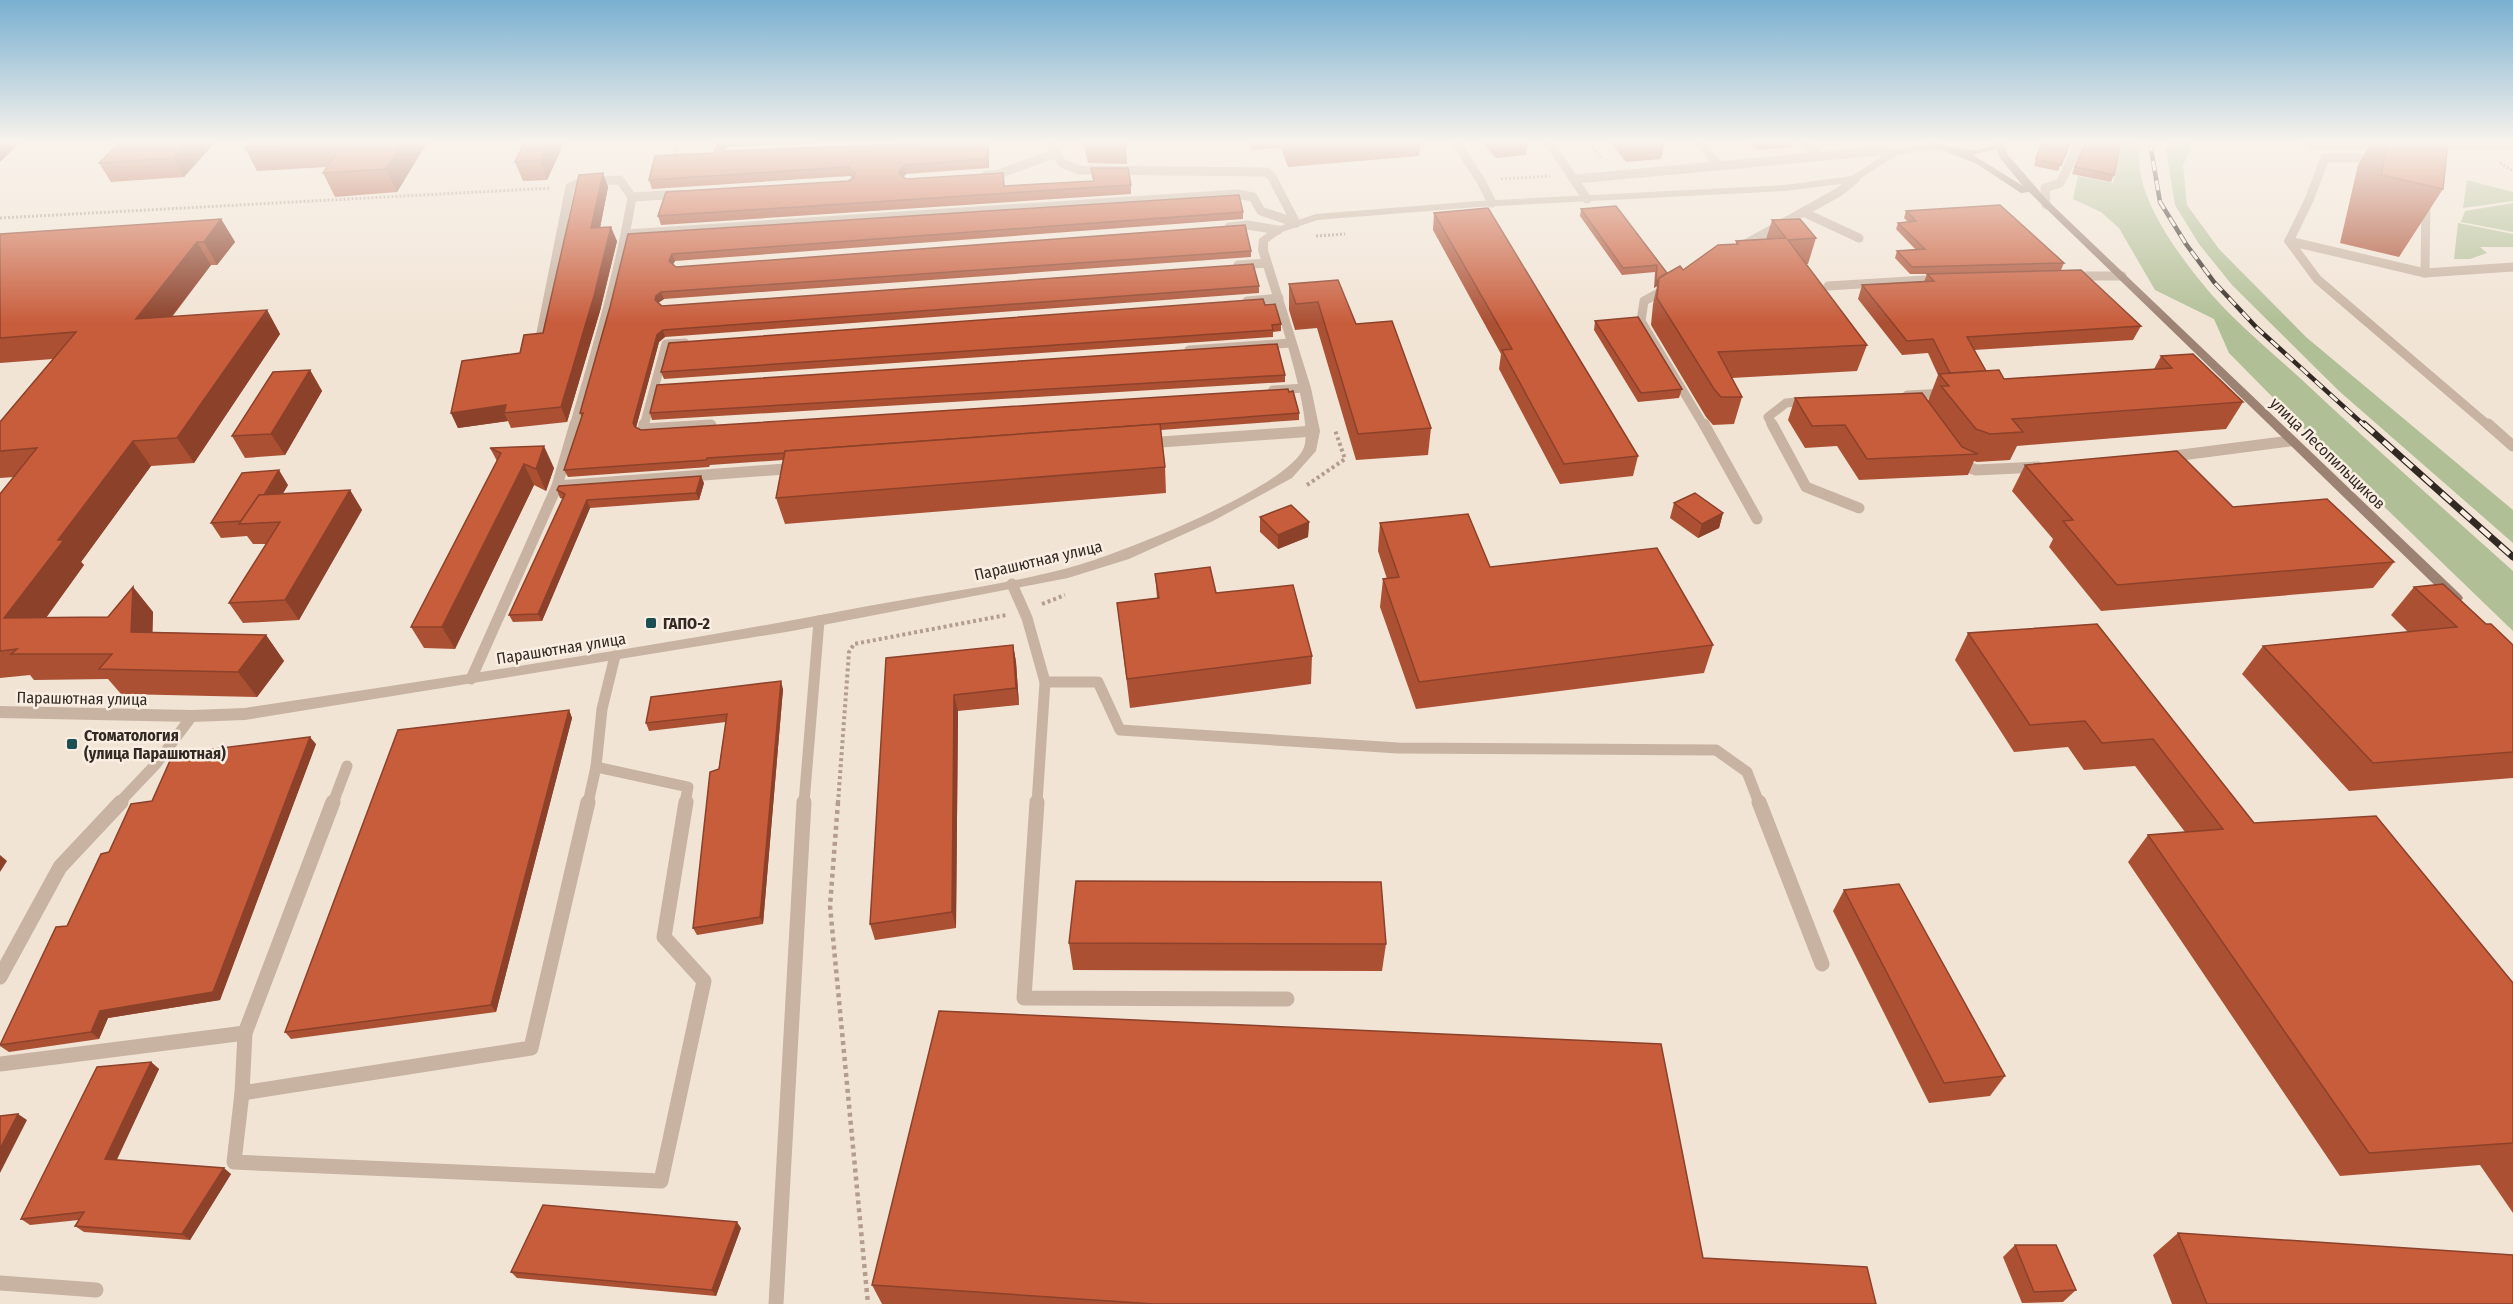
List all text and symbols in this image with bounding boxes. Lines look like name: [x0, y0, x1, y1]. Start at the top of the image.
street label: улица Лесопильщиков: [2266, 393, 2389, 513]
street label: Парашютная улица: [972, 536, 1104, 584]
place label: ГАПО-2: [663, 614, 710, 633]
marker: ГАПО-2: [644, 616, 658, 630]
street label: Парашютная улица: [495, 629, 627, 668]
street label: Парашютная улица: [16, 688, 148, 709]
place label: Стоматология (улица Парашютная): [84, 726, 226, 763]
marker: Стоматология (улица Парашютная): [65, 737, 79, 751]

